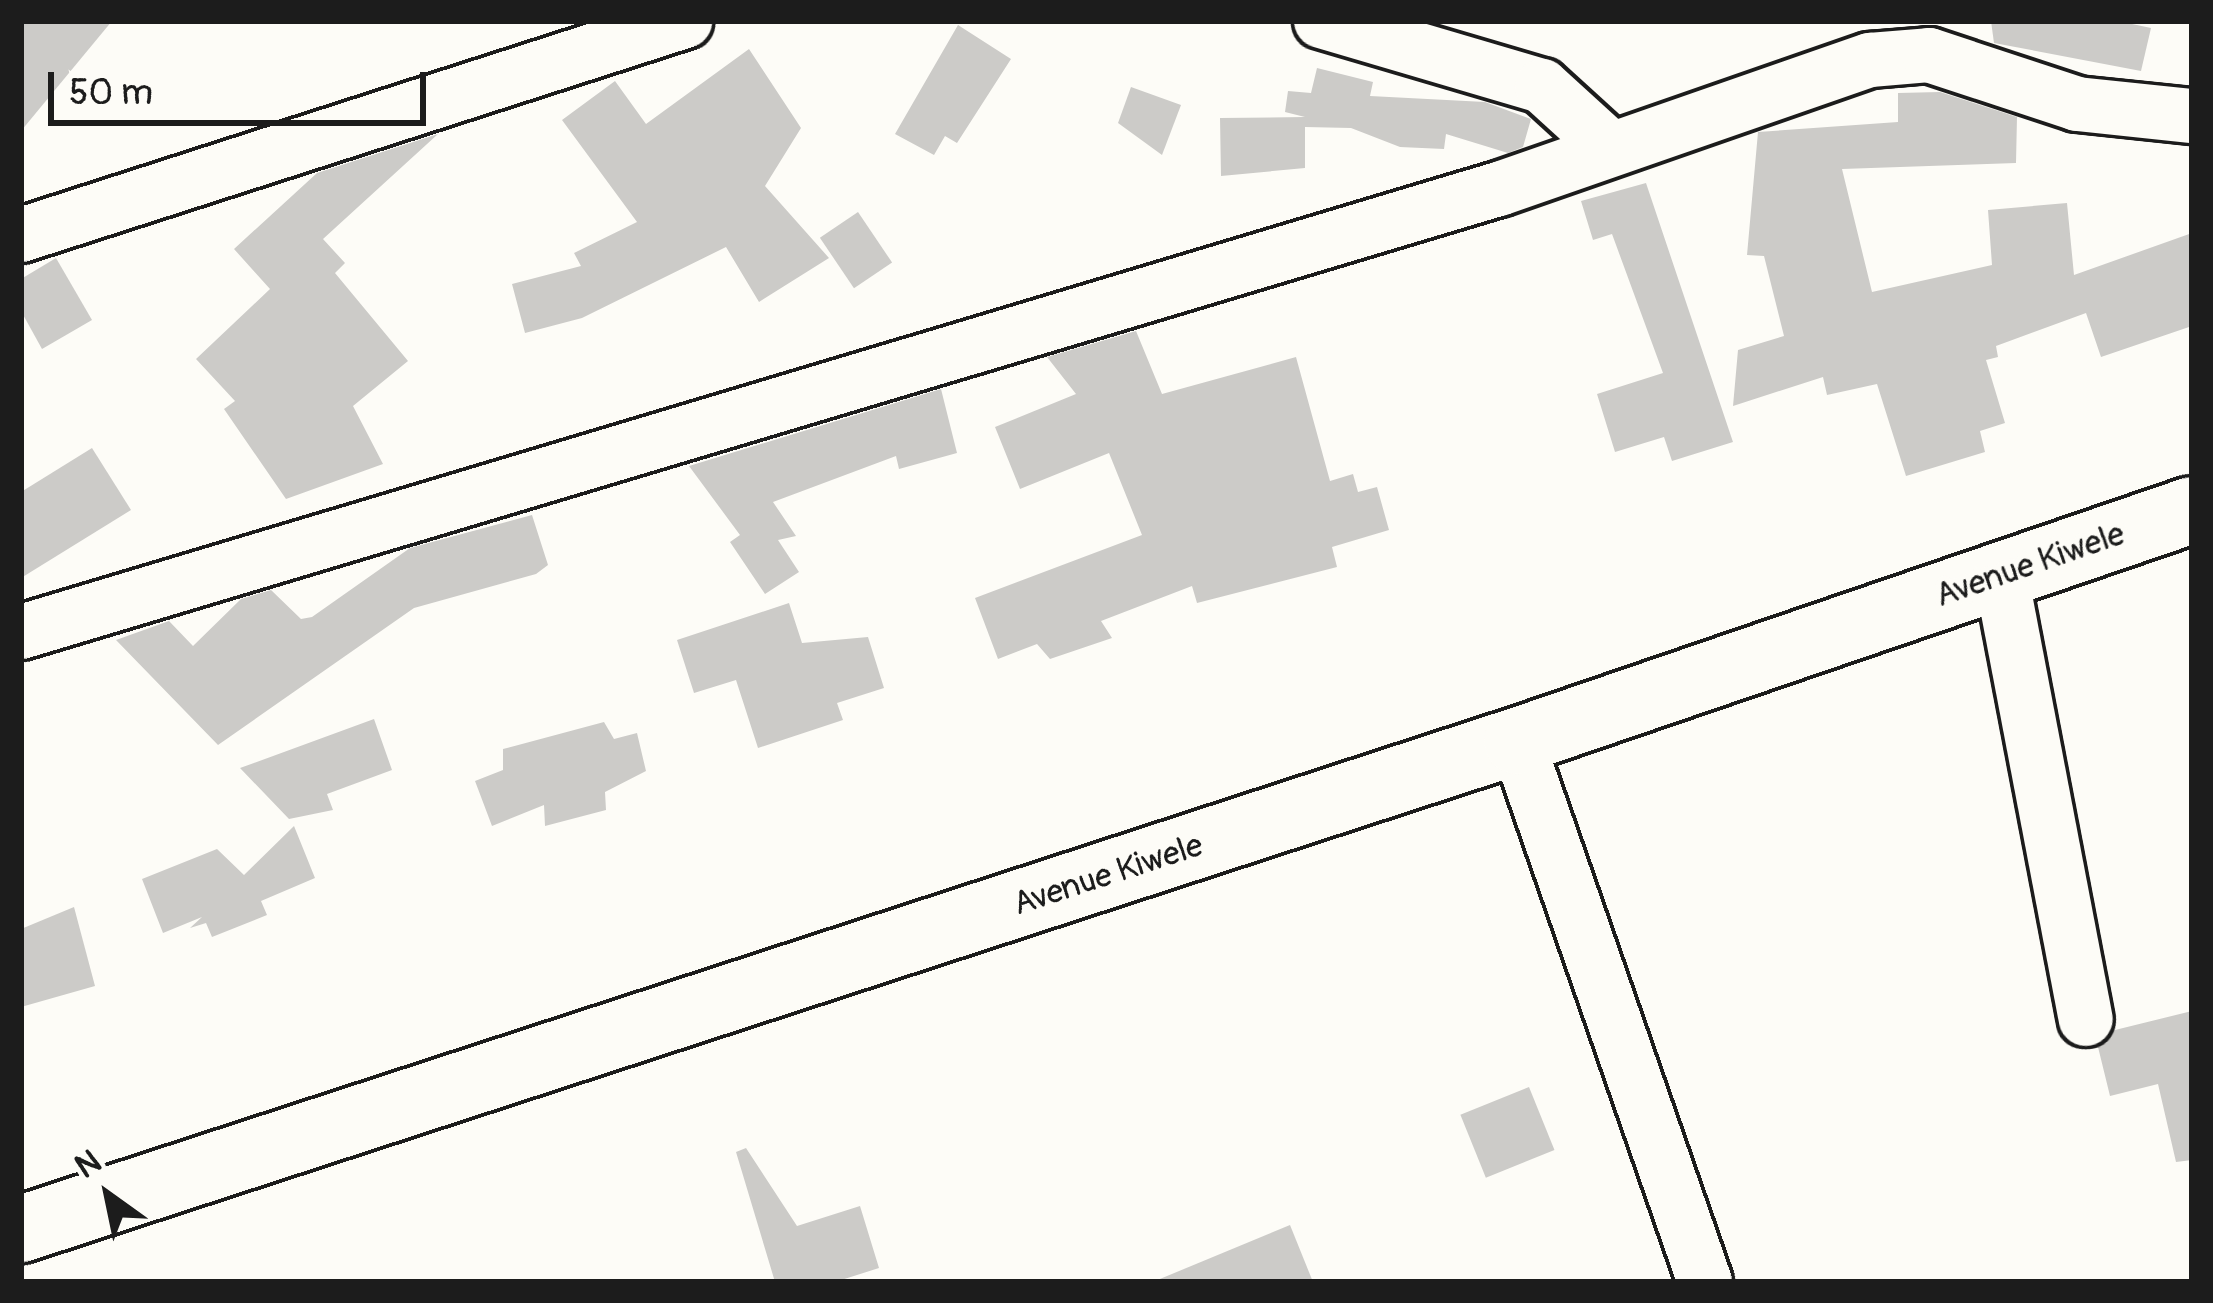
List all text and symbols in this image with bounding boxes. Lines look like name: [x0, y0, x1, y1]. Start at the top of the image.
scale bar: [54, 48, 432, 122]
text: 50 m: [69, 70, 153, 115]
street label: Avenue Kiwele: [1930, 514, 2130, 616]
street label: Avenue Kiwele: [1008, 826, 1208, 924]
north arrow: [48, 1135, 168, 1255]
text: N: [68, 1141, 109, 1188]

